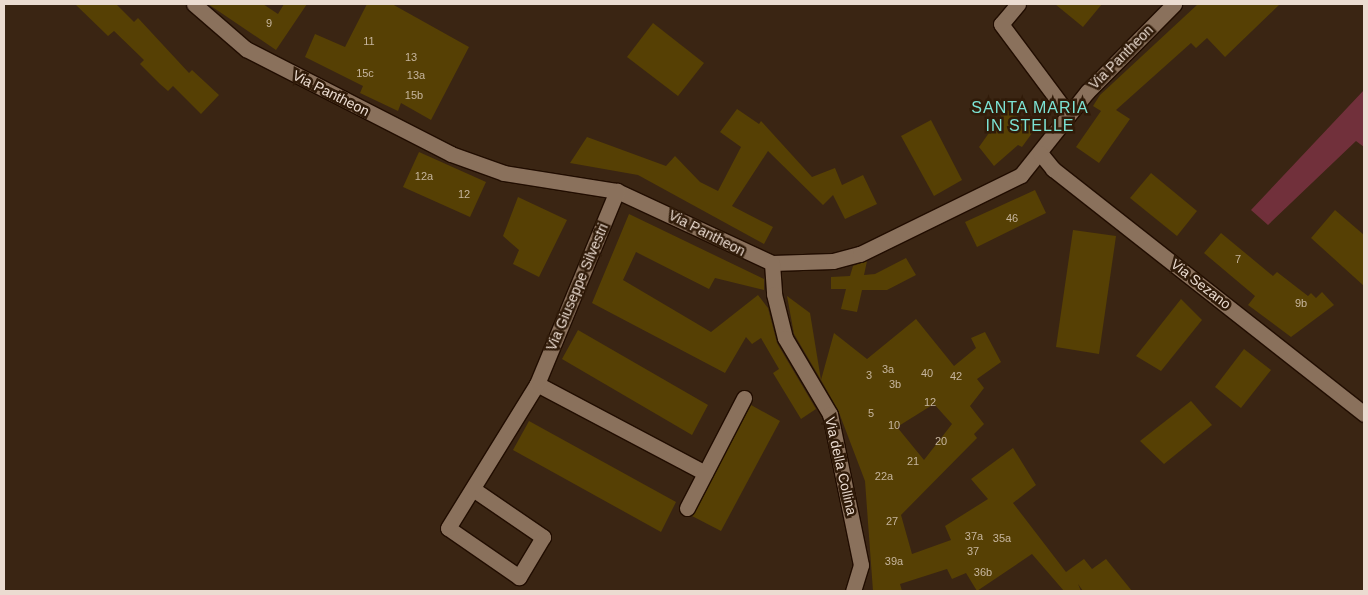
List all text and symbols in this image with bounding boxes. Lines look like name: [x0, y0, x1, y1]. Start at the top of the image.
house number: 9: [266, 16, 272, 30]
street label: Via Pantheon: [1085, 21, 1157, 93]
house number: 11: [363, 34, 375, 48]
house number: 13: [405, 50, 417, 64]
street label: Via Pantheon: [290, 66, 372, 120]
house number: 15c: [356, 66, 374, 80]
house number: 13a: [407, 68, 425, 82]
house number: 15b: [405, 88, 423, 102]
district label: SANTA MARIA IN STELLE: [969, 98, 1091, 136]
house number: 12a: [415, 169, 433, 183]
house number: 12: [458, 187, 470, 201]
street label: Via Pantheon: [666, 206, 748, 260]
house number: 46: [1006, 211, 1018, 225]
street label: Via Giuseppe Silvestri: [543, 221, 611, 353]
house number: 7: [1235, 252, 1241, 266]
street label: Via Sezano: [1168, 255, 1234, 313]
house number: 9b: [1295, 296, 1307, 310]
house number: 3a: [882, 362, 894, 376]
house number: 40: [921, 366, 933, 380]
house number: 3: [866, 368, 872, 382]
house number: 42: [950, 369, 962, 383]
house number: 3b: [889, 377, 901, 391]
house number: 12: [924, 395, 936, 409]
house number: 5: [868, 406, 874, 420]
street label: Via della Collina: [822, 415, 860, 517]
house number: 10: [888, 418, 900, 432]
house number: 20: [935, 434, 947, 448]
house number: 21: [907, 454, 919, 468]
house number: 22a: [875, 469, 893, 483]
house number: 27: [886, 514, 898, 528]
house number: 37a: [965, 529, 983, 543]
house number: 35a: [993, 531, 1011, 545]
house number: 37: [967, 544, 979, 558]
house number: 39a: [885, 554, 903, 568]
house number: 36b: [974, 565, 992, 579]

